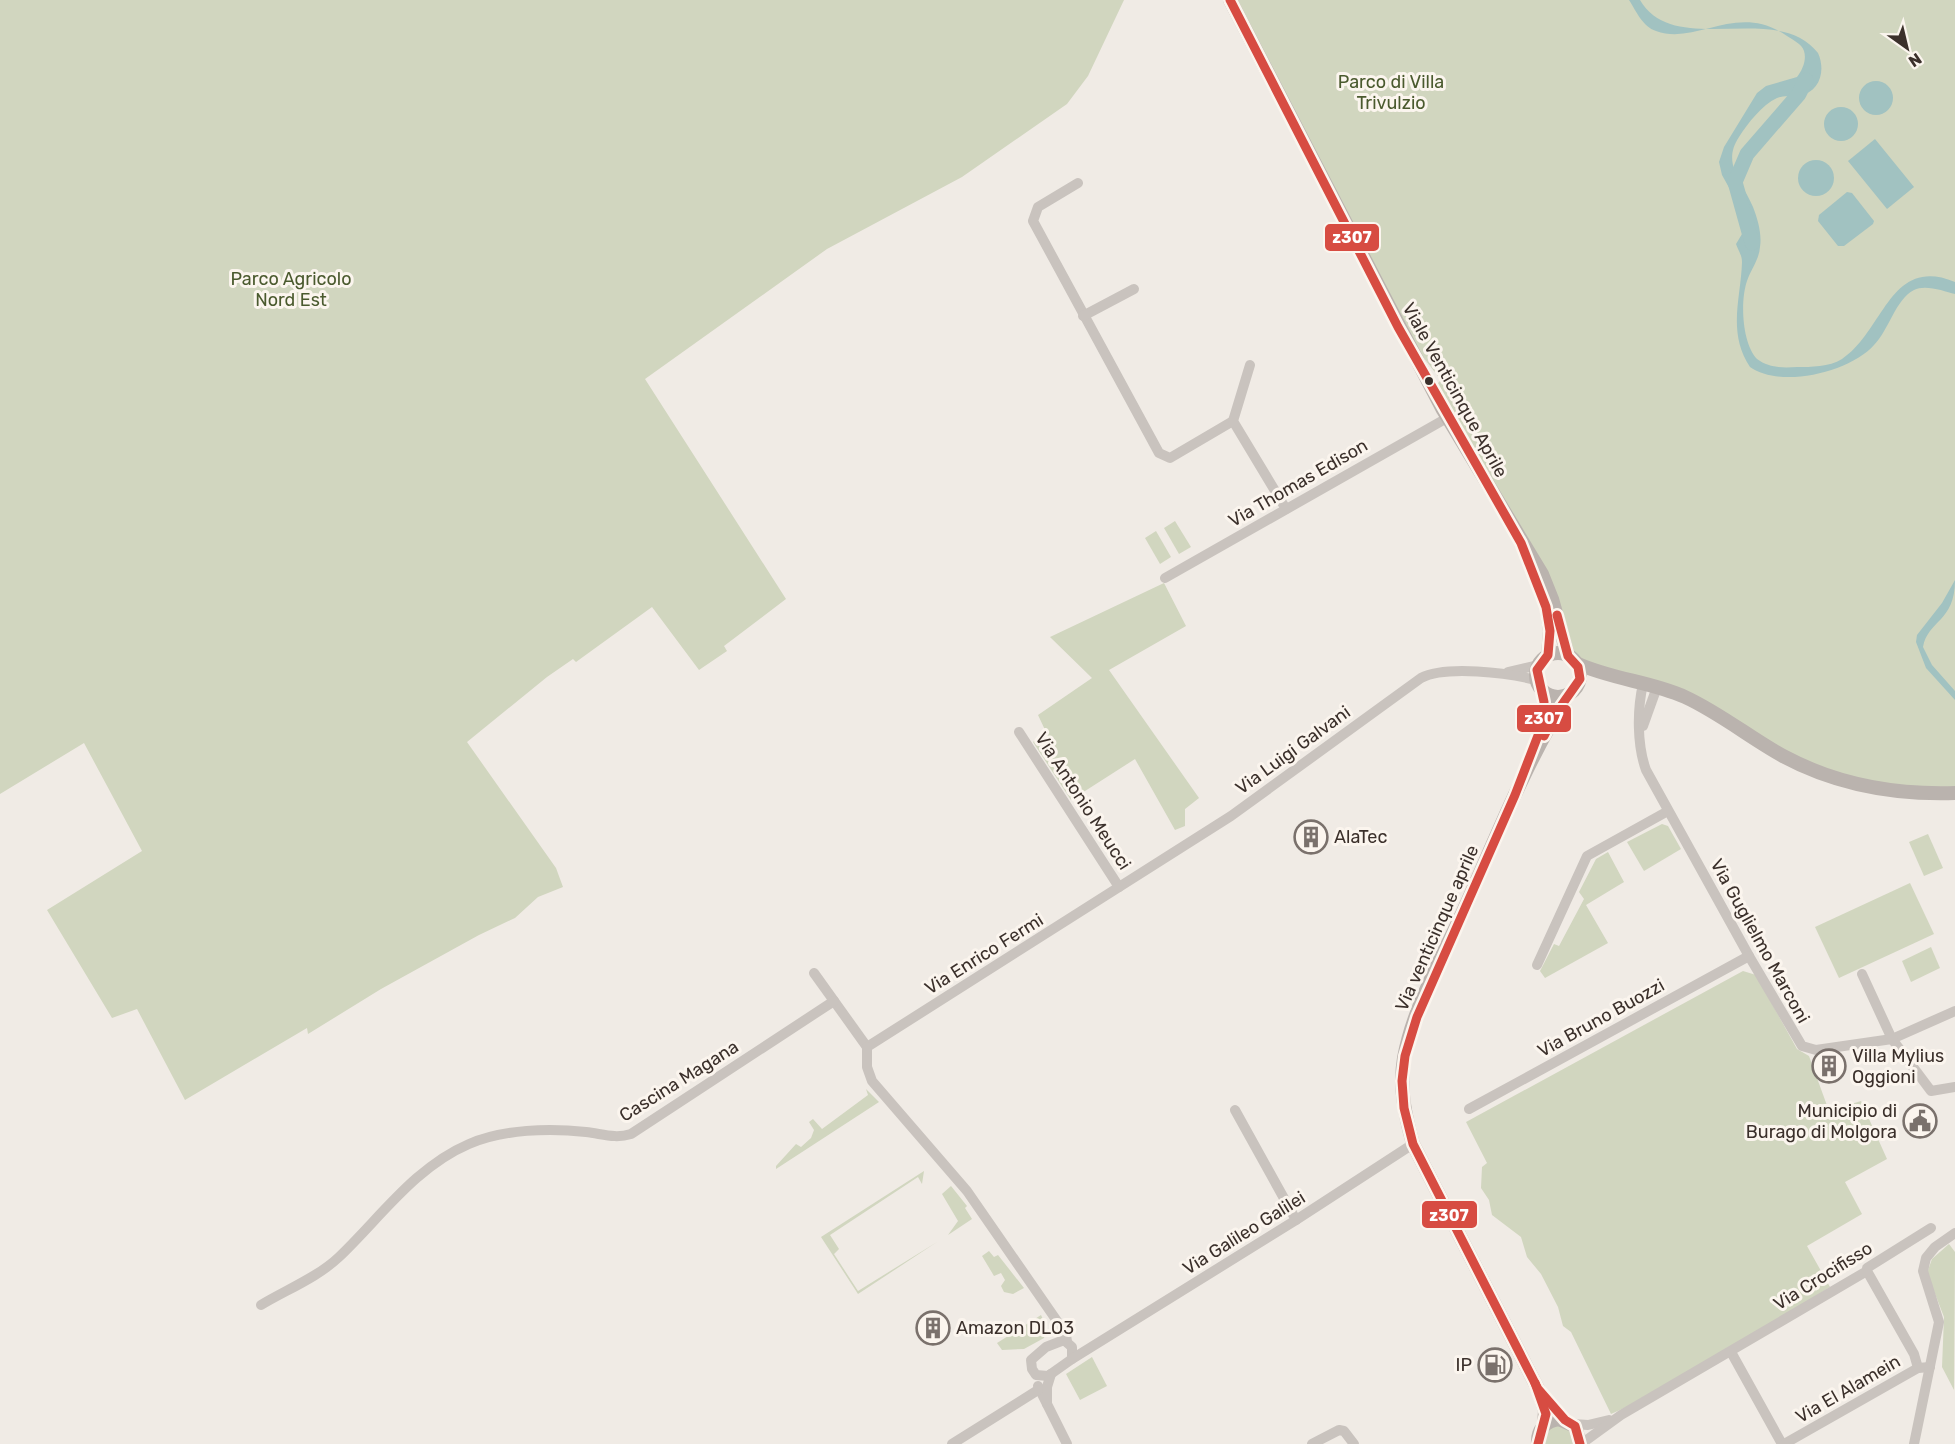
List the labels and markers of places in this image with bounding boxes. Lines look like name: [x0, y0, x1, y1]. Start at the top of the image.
unlabelled marker: [1423, 375, 1435, 387]
building icon: AlaTec: [1293, 819, 1329, 855]
place label: AlaTec: [1334, 826, 1387, 848]
place label: Villa Mylius Oggioni: [1852, 1045, 1944, 1088]
building icon: Villa Mylius Oggioni: [1811, 1048, 1847, 1084]
place label: Municipio di Burago di Molgora: [1746, 1100, 1897, 1143]
public building icon: Municipio di Burago di Molgora: [1902, 1103, 1938, 1139]
building icon: Amazon DLO3: [915, 1310, 951, 1346]
place label: Amazon DLO3: [956, 1317, 1074, 1339]
fuel station icon: IP: [1477, 1347, 1513, 1383]
place label: IP: [1456, 1354, 1472, 1376]

